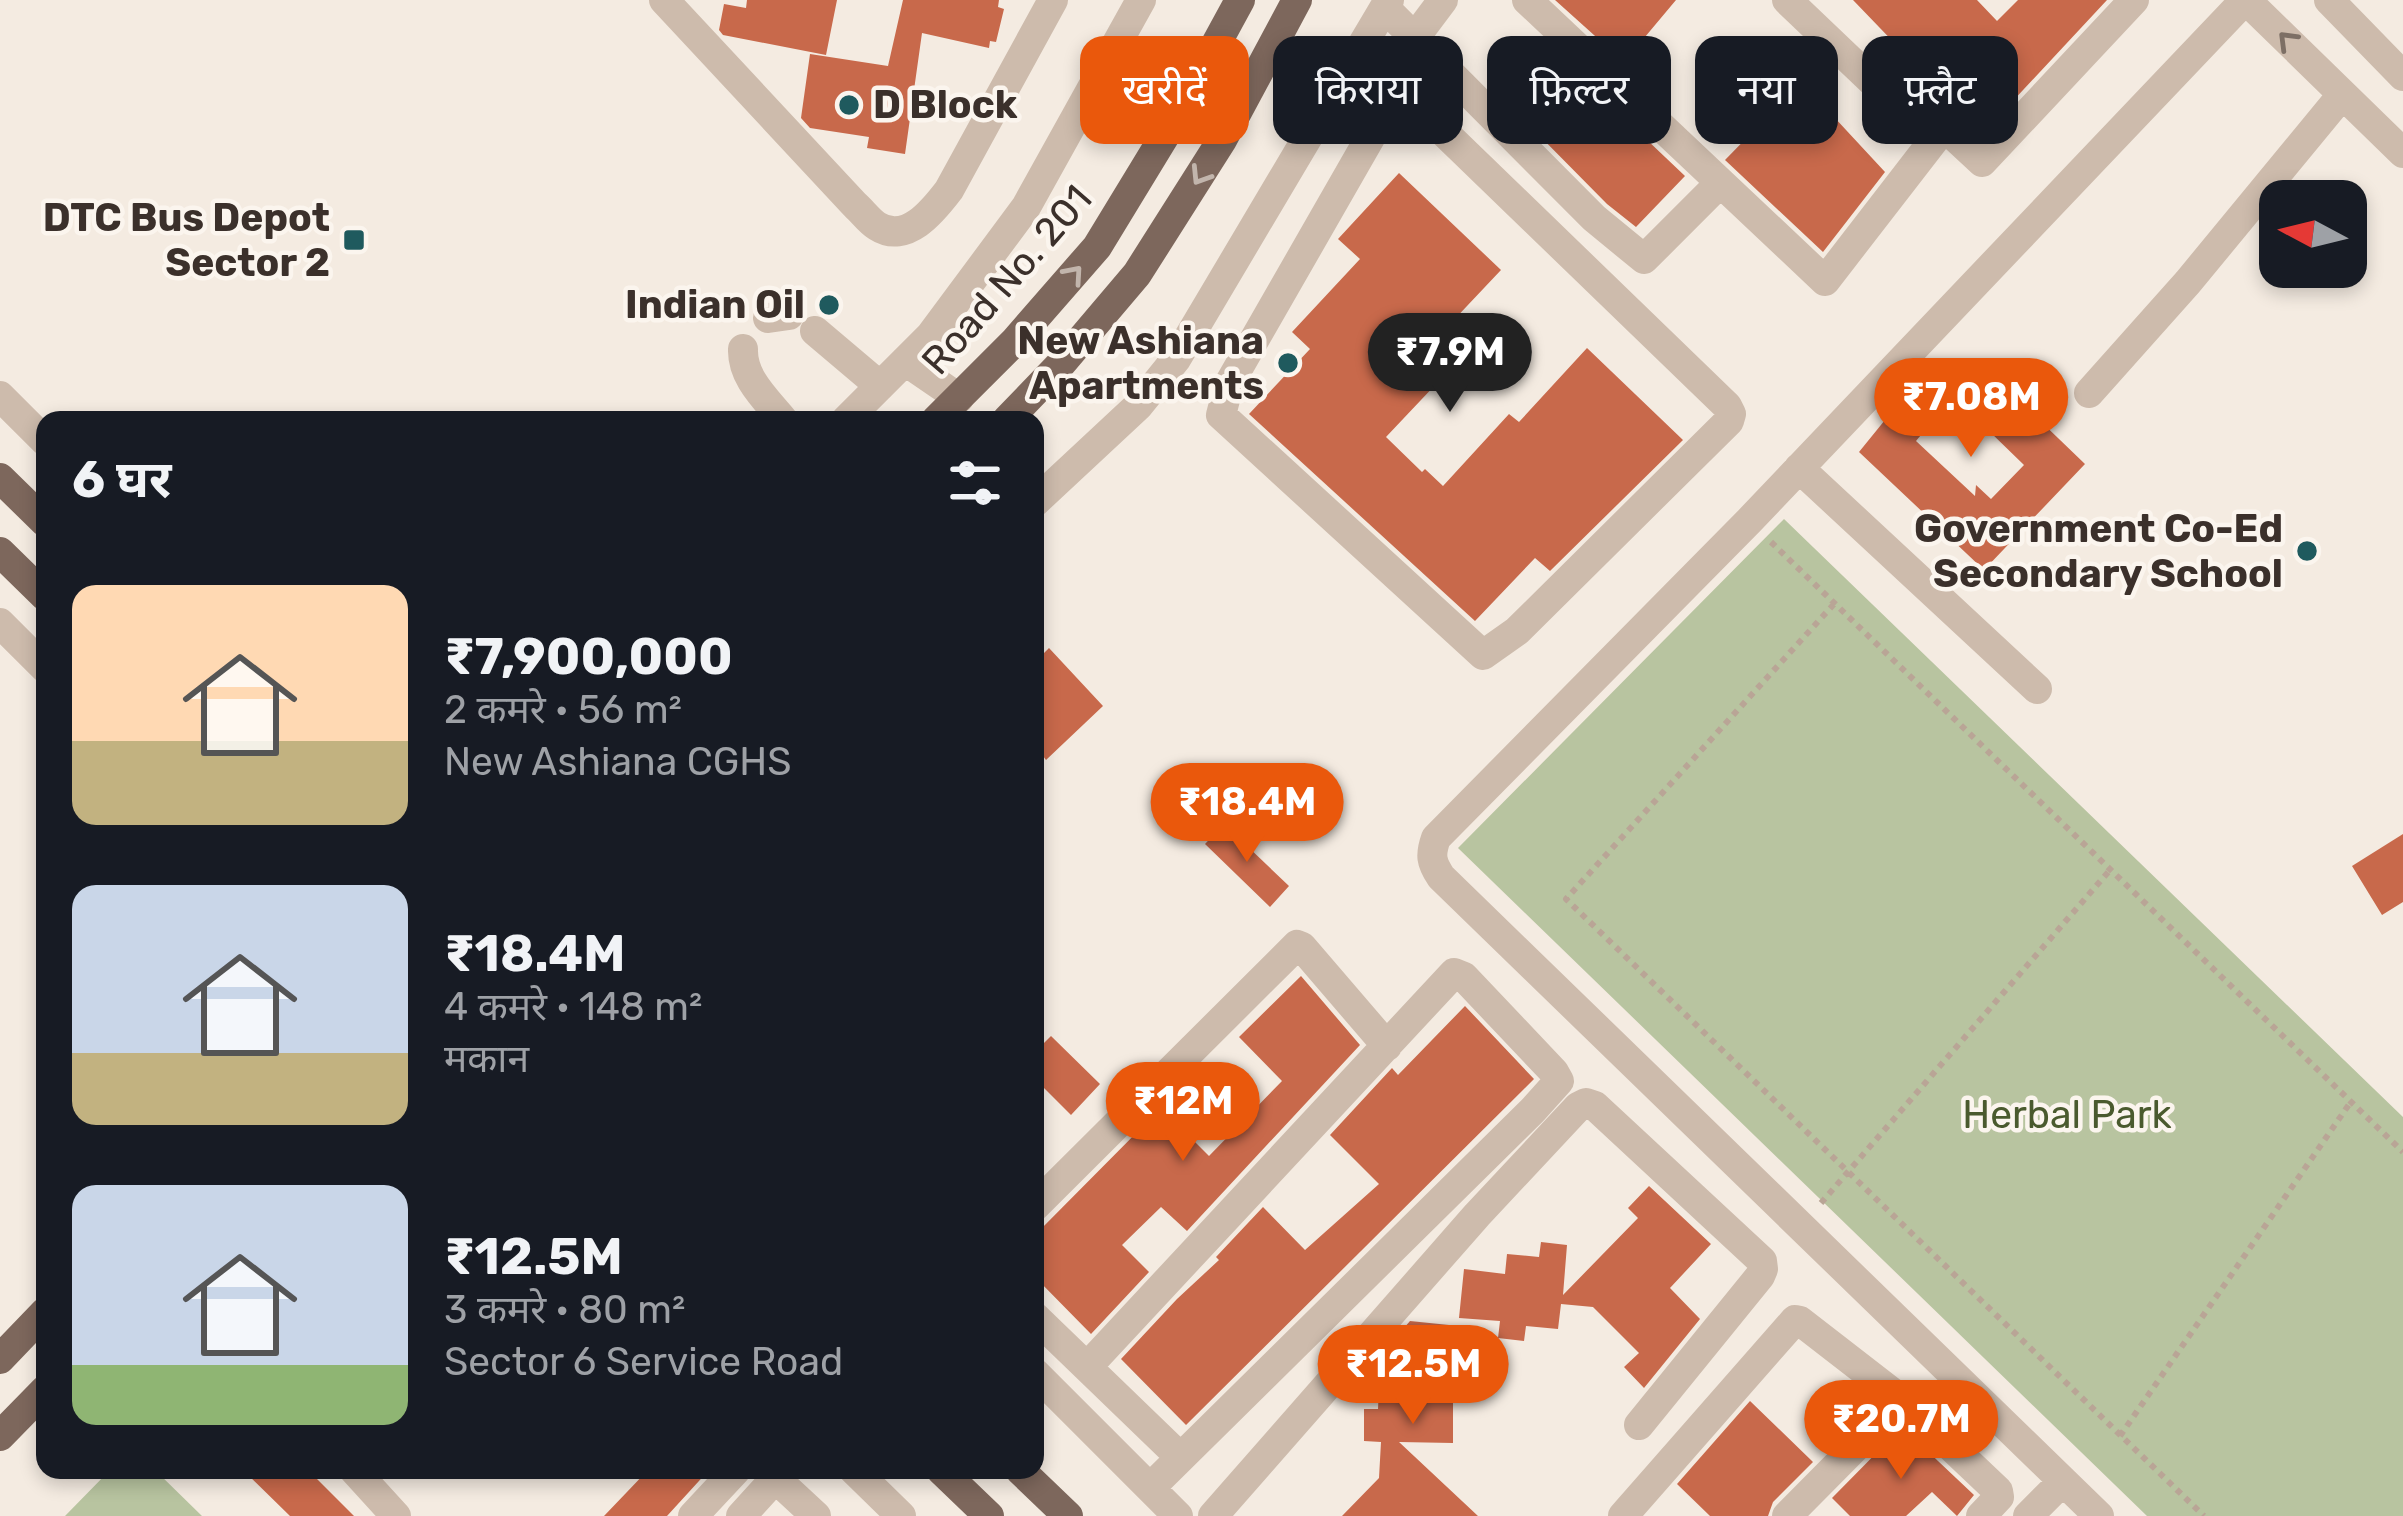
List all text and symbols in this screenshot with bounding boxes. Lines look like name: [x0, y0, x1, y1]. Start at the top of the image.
one-way arrow: [2279, 33, 2301, 55]
chip: खरीदें: [1080, 36, 1249, 144]
chip: किराया: [1273, 36, 1463, 144]
chip: फ़िल्टर: [1487, 36, 1671, 144]
chip: नया: [1695, 36, 1838, 144]
chip: फ़्लैट: [1862, 36, 2018, 144]
place label: D Block: [873, 82, 1018, 128]
marker: D Block: [836, 92, 862, 118]
one-way arrow: [1192, 162, 1214, 184]
street label: Road No. 201: [913, 176, 1101, 384]
north arrow: [2259, 180, 2367, 288]
map controls: [2259, 180, 2367, 288]
place label: DTC Bus Depot Sector 2: [43, 195, 330, 286]
marker: DTC Bus Depot Sector 2: [341, 227, 367, 253]
one-way arrow: [1060, 266, 1081, 288]
place label: Indian Oil: [625, 282, 805, 328]
marker: Indian Oil: [816, 292, 842, 318]
pin: ₹7.9M: [1366, 313, 1534, 415]
place label: New Ashiana Apartments: [1017, 318, 1264, 409]
text: ₹7.9M: [1395, 329, 1505, 375]
marker: New Ashiana Apartments: [1275, 350, 1301, 376]
pin: ₹7.08M: [1873, 358, 2069, 460]
text: ₹7.08M: [1901, 374, 2041, 420]
text: 6 घर: [72, 449, 172, 510]
icon: filters: [942, 450, 1008, 516]
place label: Government Co-Ed Secondary School: [1914, 506, 2283, 597]
marker: Government Co-Ed Secondary School: [2294, 538, 2320, 564]
text: ₹7,900,000: [444, 626, 733, 687]
icon: home: [168, 633, 312, 777]
text: 2 कमरे · 56 m²: [444, 687, 682, 733]
text: New Ashiana CGHS: [444, 739, 791, 785]
pin: ₹18.4M: [1149, 763, 1345, 865]
text: ₹18.4M: [1178, 779, 1316, 825]
text: ₹18.4M: [444, 923, 625, 984]
icon: home: [168, 933, 312, 1077]
text: 4 कमरे · 148 m²: [444, 984, 702, 1030]
text: मकान: [444, 1036, 529, 1082]
pin: ₹12M: [1112, 1062, 1254, 1164]
text: ₹12M: [1133, 1078, 1233, 1124]
park label: Herbal Park: [1962, 1092, 2172, 1138]
text: ₹12.5M: [444, 1226, 623, 1287]
icon: home: [168, 1233, 312, 1377]
text: 3 कमरे · 80 m²: [444, 1287, 685, 1333]
pin: ₹12.5M: [1315, 1325, 1511, 1427]
text: Sector 6 Service Road: [444, 1339, 843, 1385]
text: ₹12.5M: [1345, 1341, 1481, 1387]
pin: ₹20.7M: [1803, 1380, 1999, 1482]
text: ₹20.7M: [1831, 1396, 1971, 1442]

